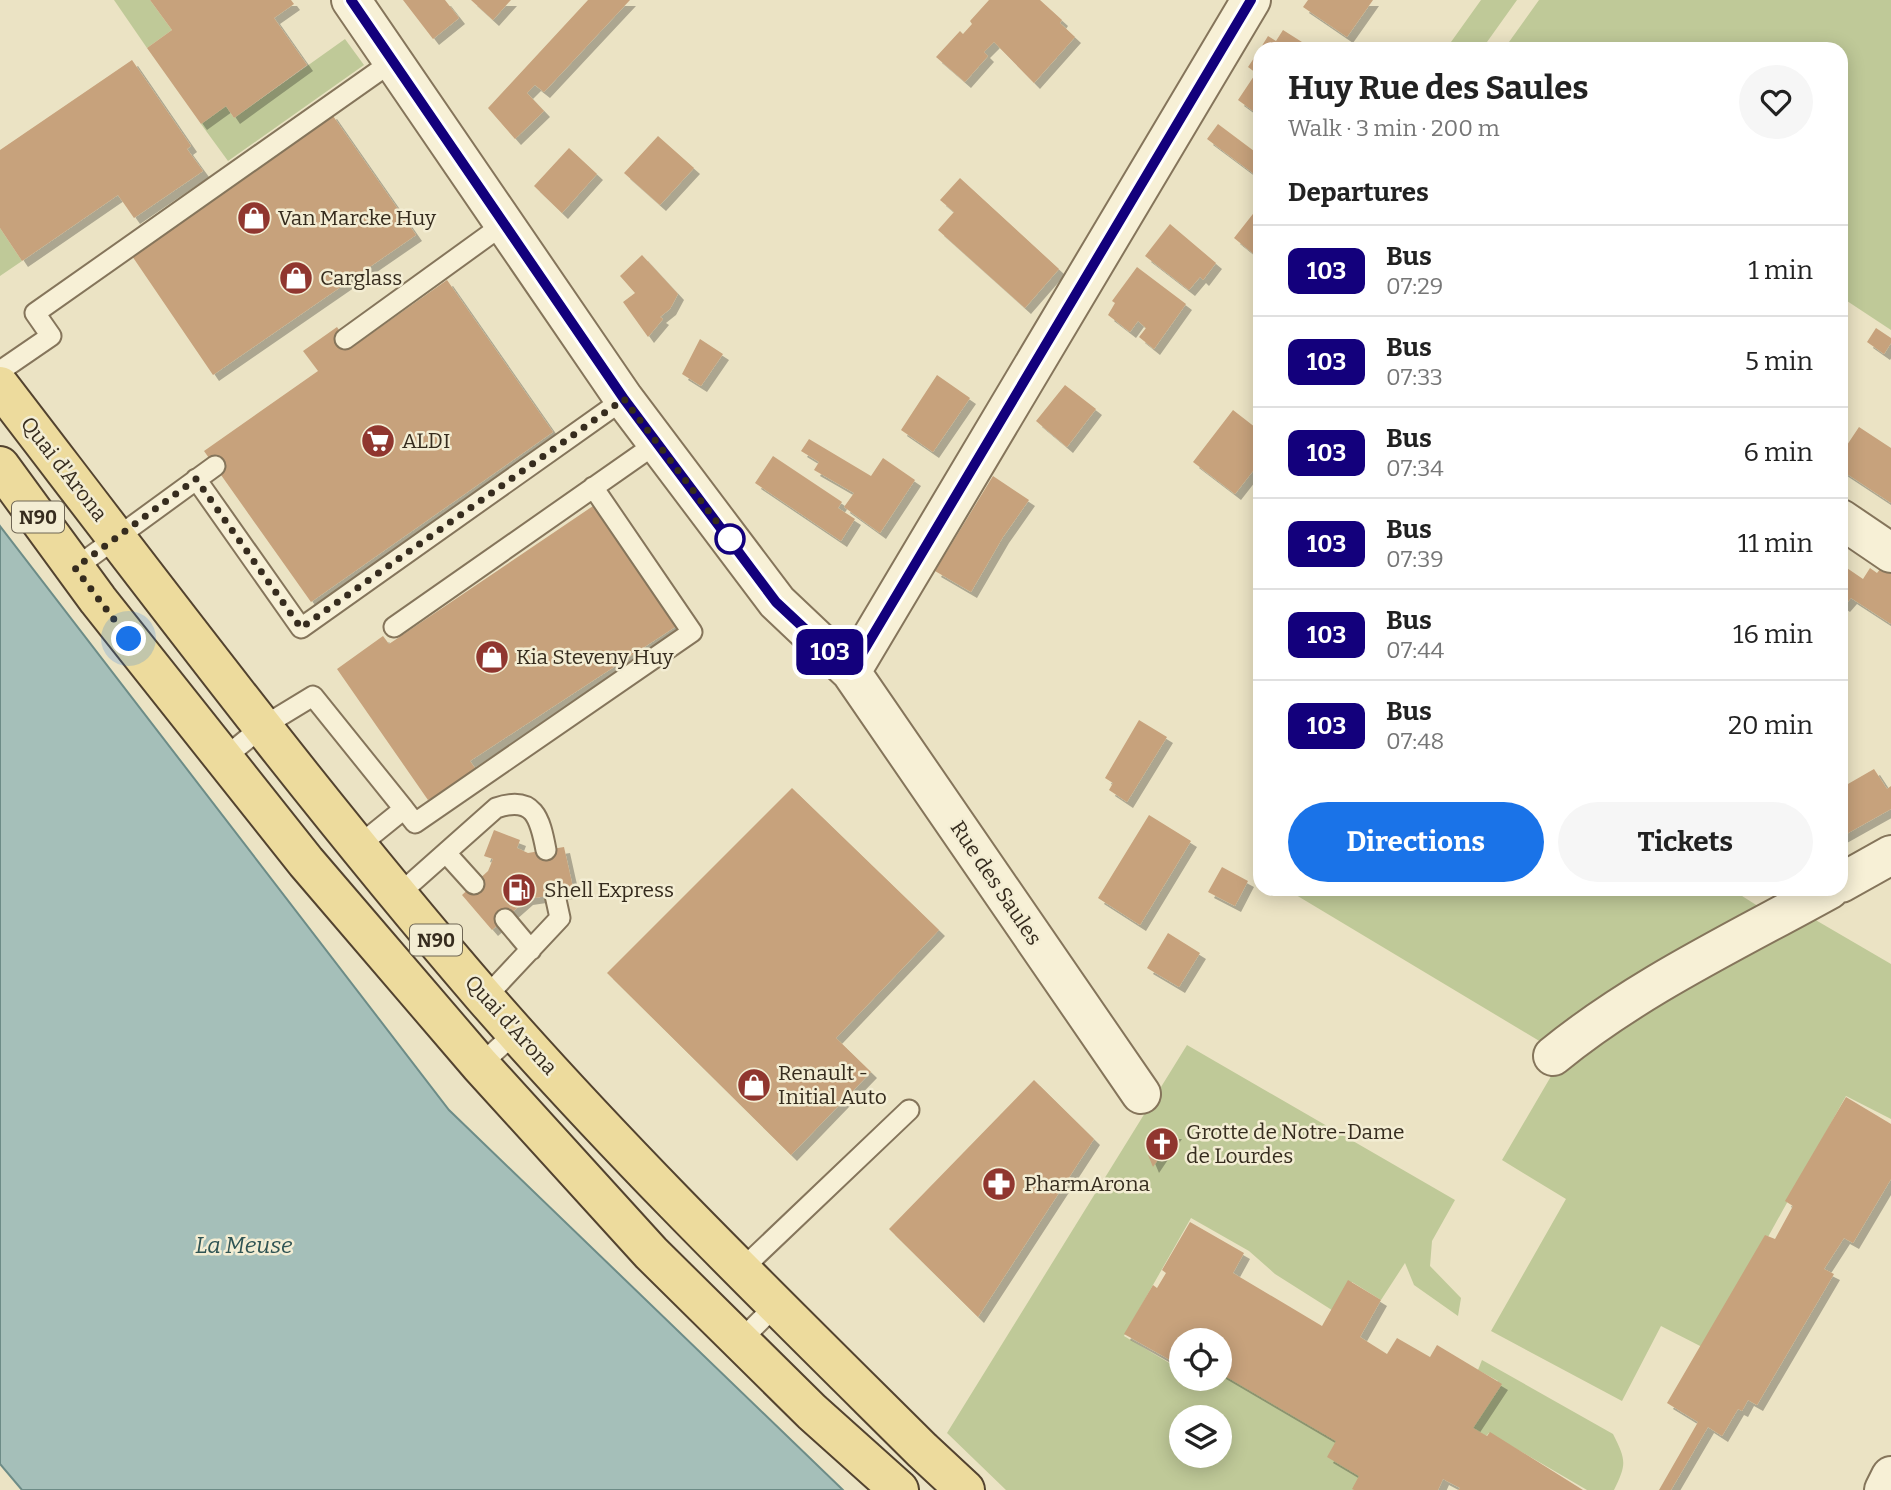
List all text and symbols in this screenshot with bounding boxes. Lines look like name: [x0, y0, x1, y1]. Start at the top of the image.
button: heart: [1739, 65, 1813, 139]
text: Huy Rue des Saules: [1288, 68, 1589, 108]
text: Walk · 3 min · 200 m: [1288, 114, 1500, 142]
text: Departures: [1288, 177, 1429, 208]
shop icon: Van Marcke Huy: [235, 199, 273, 237]
place label: Van Marcke Huy: [278, 205, 437, 231]
text: Bus: [1386, 241, 1432, 272]
text: 1 min: [1748, 255, 1813, 286]
text: 103: [1307, 257, 1346, 285]
shop icon: Carglass: [277, 259, 315, 297]
place label: Carglass: [320, 265, 402, 291]
text: 07:29: [1386, 272, 1443, 300]
text: Bus: [1386, 332, 1432, 363]
text: 5 min: [1745, 346, 1813, 377]
text: 103: [1307, 348, 1346, 376]
text: 07:33: [1386, 363, 1443, 391]
street label: Quai d'Arona: [15, 412, 113, 527]
supermarket icon: ALDI: [359, 422, 397, 460]
text: Bus: [1386, 423, 1432, 454]
place label: ALDI: [402, 428, 450, 454]
text: 6 min: [1744, 437, 1813, 468]
text: 103: [1307, 439, 1346, 467]
text: 07:34: [1386, 454, 1444, 482]
road number: N90: [12, 502, 64, 532]
text: Bus: [1386, 514, 1432, 545]
unlabelled marker: [715, 524, 745, 554]
text: 11 min: [1738, 528, 1813, 559]
text: 103: [1307, 530, 1346, 558]
text: 07:39: [1386, 545, 1444, 573]
text: Bus: [1386, 605, 1432, 636]
text: 16 min: [1733, 619, 1813, 650]
your location: [111, 621, 146, 656]
text: 103: [1307, 621, 1346, 649]
line badge: 103: [790, 629, 870, 675]
text: 07:44: [1386, 636, 1444, 664]
shop icon: Kia Steveny Huy: [473, 638, 511, 676]
text: 103: [810, 638, 850, 666]
place label: Kia Steveny Huy: [516, 644, 674, 670]
text: Bus: [1386, 696, 1432, 727]
text: 20 min: [1728, 710, 1813, 741]
text: 103: [1307, 712, 1346, 740]
text: 07:48: [1386, 727, 1444, 755]
button: Directions: [1288, 802, 1544, 882]
button: Tickets: [1558, 802, 1813, 882]
street label: Rue des Saules: [945, 816, 1047, 950]
fuel station icon: Shell Express: [500, 871, 538, 909]
place label: Shell Express: [544, 877, 674, 903]
road number: N90: [410, 924, 462, 956]
street label: Quai d'Arona: [459, 970, 563, 1081]
place label: Renault - Initial Auto: [778, 1060, 887, 1110]
shop icon: Renault - Initial Auto: [735, 1066, 773, 1104]
place label: Grotte de Notre-Dame de Lourdes: [1186, 1119, 1405, 1169]
church icon: Grotte de Notre-Dame de Lourdes: [1143, 1125, 1181, 1163]
pharmacy icon: PharmArona: [980, 1165, 1018, 1203]
place label: PharmArona: [1024, 1171, 1150, 1197]
water label: La Meuse: [195, 1231, 293, 1259]
map controls: [1169, 1328, 1232, 1468]
button: locate: [1169, 1328, 1232, 1391]
button: layers: [1169, 1405, 1232, 1468]

